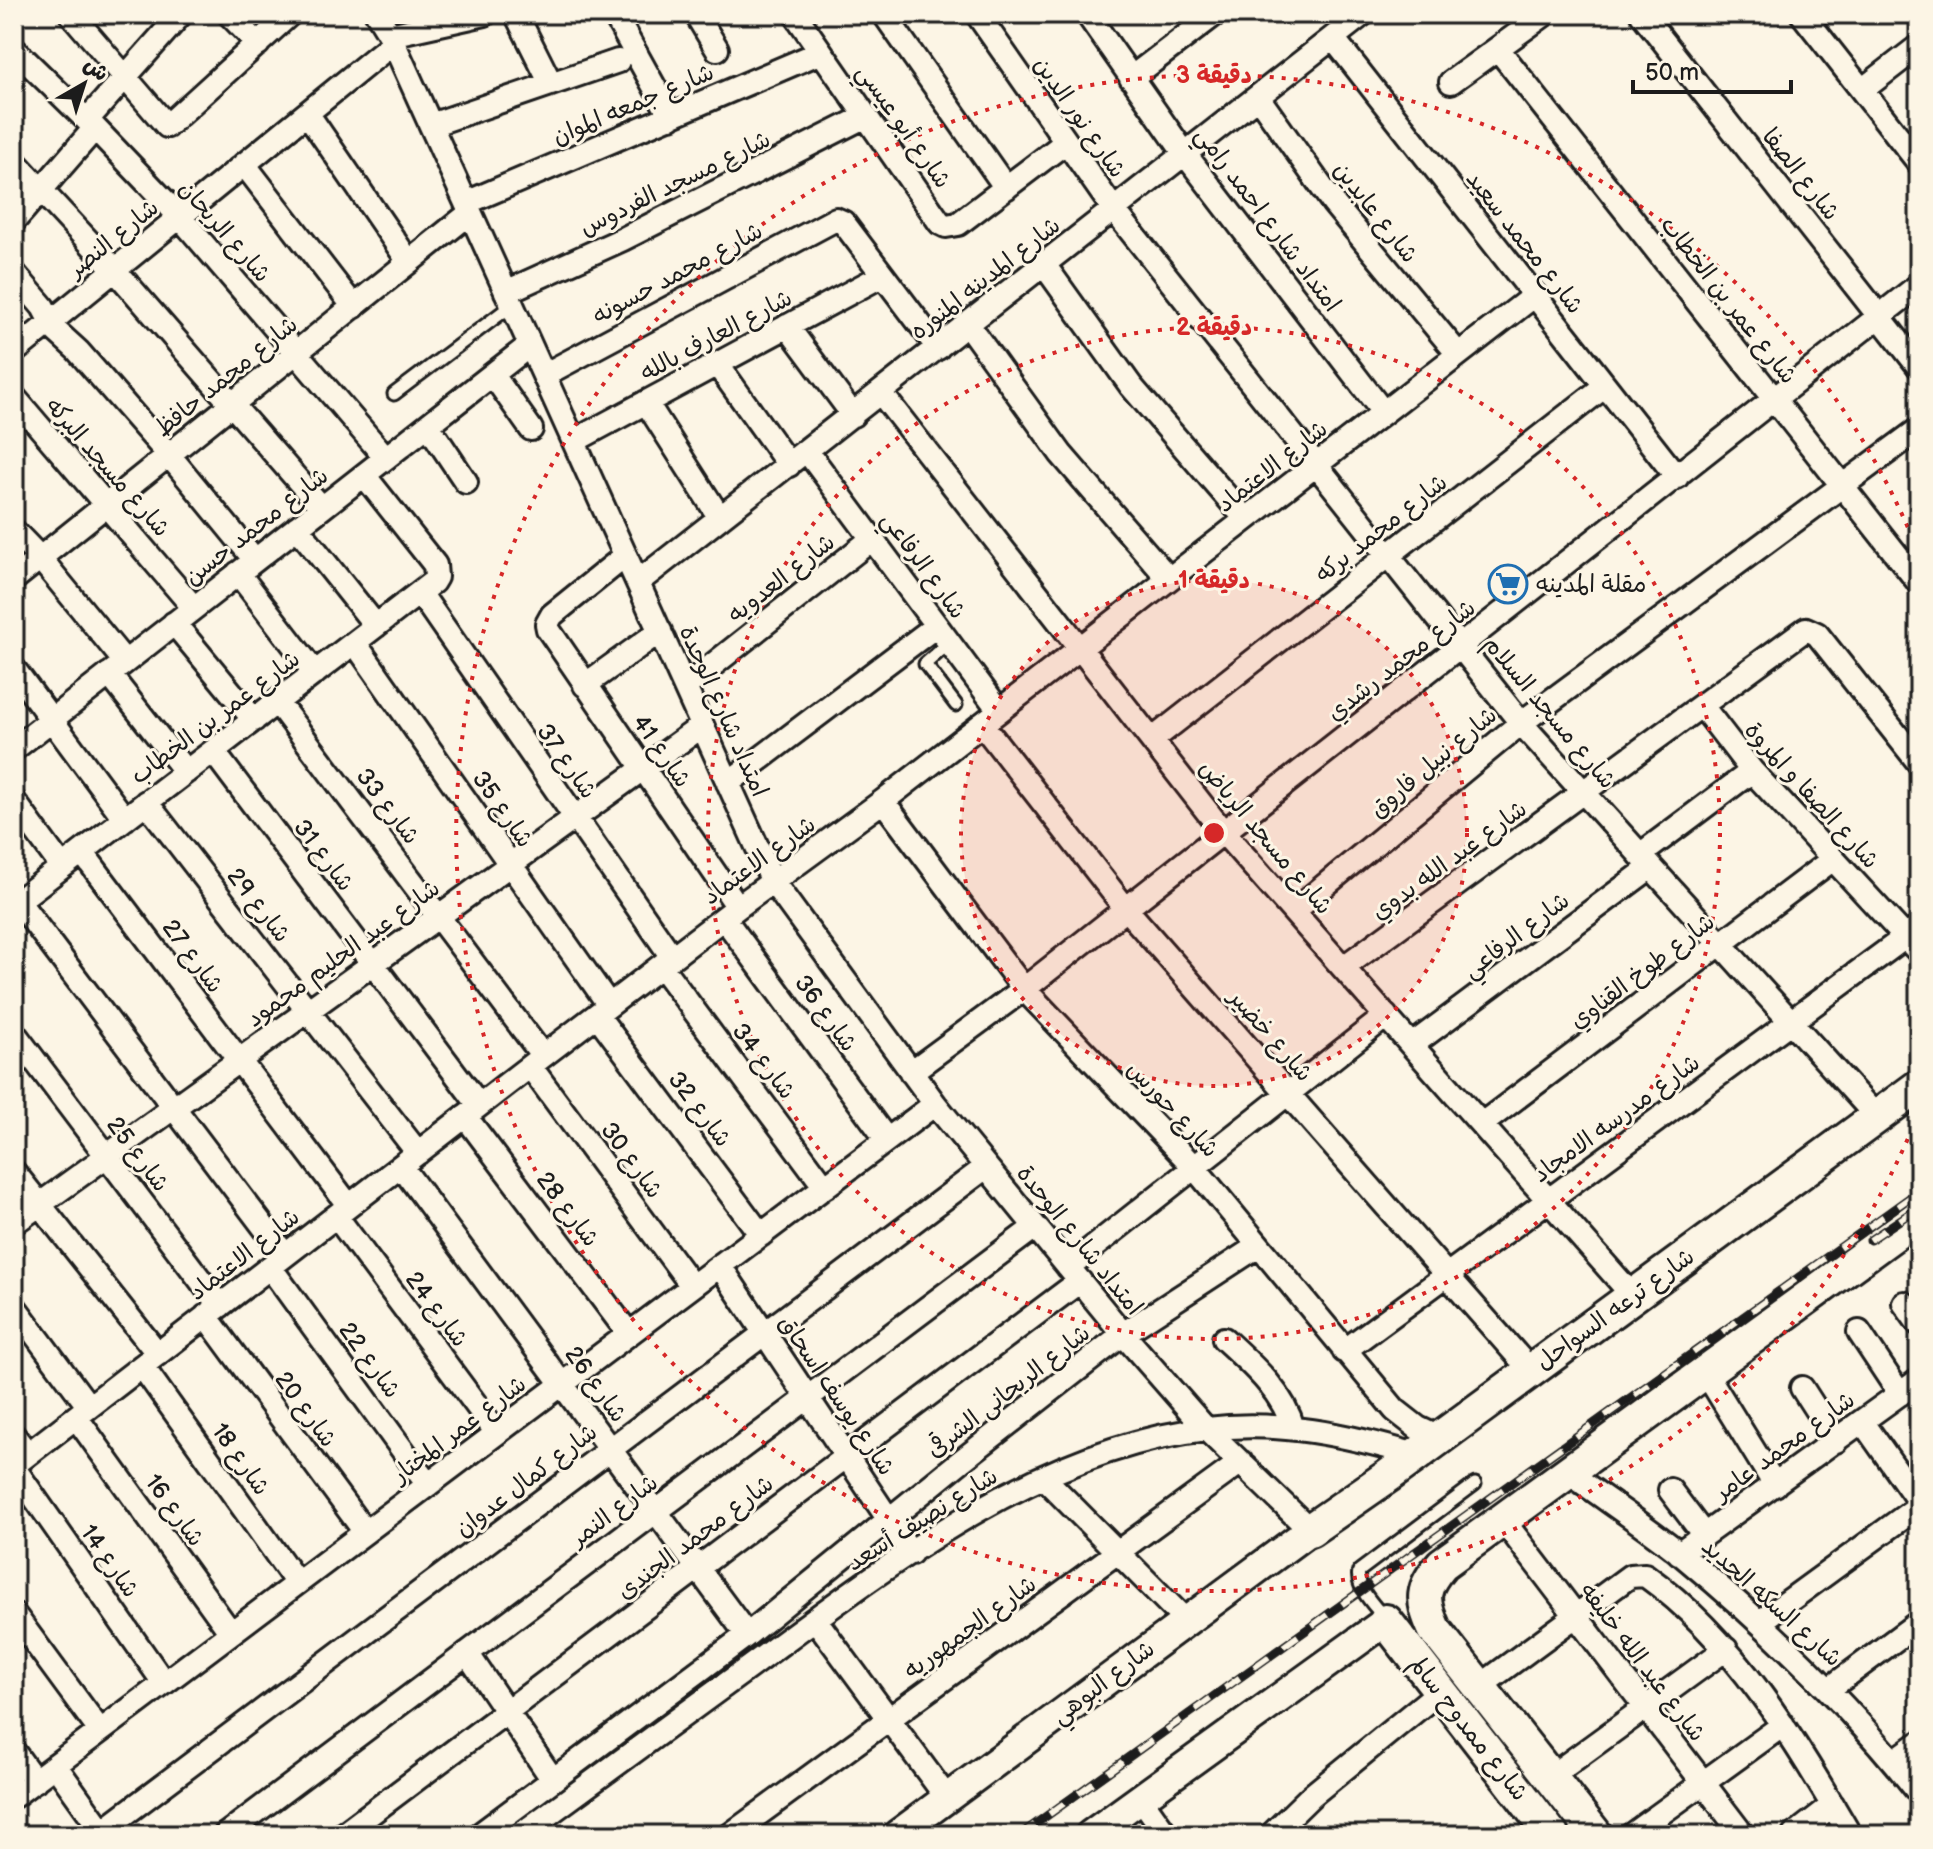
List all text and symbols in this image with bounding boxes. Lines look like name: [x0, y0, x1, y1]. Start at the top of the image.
north arrow: [44, 44, 124, 124]
scale bar: [1633, 44, 1791, 94]
street label: شارع نور الدين: [1026, 51, 1132, 185]
text: ش: [78, 52, 114, 88]
street label: شارع جمعه الموان: [548, 57, 719, 153]
street label: شارع أبو عيسي: [845, 58, 958, 197]
text: 50 m: [1645, 58, 1699, 87]
text: 3 دقيقة: [1176, 61, 1252, 90]
street label: امتداد شارع احمد رامي: [1184, 121, 1347, 321]
street label: شارع الصفا: [1754, 122, 1846, 228]
street label: شارع مسجد الفردوس: [575, 125, 776, 244]
street label: شارع عابدين: [1326, 156, 1424, 270]
street label: شارع محمد سعيد: [1458, 165, 1589, 321]
street label: شارع الريحان: [171, 174, 277, 290]
street label: شارع النصر: [61, 193, 166, 287]
street label: شارع المدينه المنوره: [904, 211, 1067, 348]
street label: شارع عمر بن الخطاب: [1653, 211, 1803, 391]
street label: شارع محمد حسونه: [587, 216, 769, 332]
street label: شارع العارف بالله: [635, 283, 798, 389]
street label: شارع محمد حافظ: [149, 310, 305, 444]
text: 2 دقيقة: [1176, 313, 1252, 342]
street label: شارع مسجد البركه: [38, 392, 176, 544]
street label: شارع الاعتماد: [1211, 414, 1335, 520]
street label: شارع محمد حسن: [178, 461, 335, 593]
street label: شارع محمد بركه: [1310, 468, 1454, 591]
street label: شارع الرفاعي: [870, 506, 972, 628]
street label: شارع العدويه: [722, 527, 842, 631]
supermarket icon: مقلة المدينه: [1487, 563, 1529, 605]
text: 1 دقيقة: [1178, 566, 1250, 595]
place label: مقلة المدينه: [1536, 570, 1646, 599]
street label: شارع محمد رشدي: [1321, 593, 1483, 729]
street label: امتداد شارع الوحدة: [671, 621, 774, 802]
street label: شارع مسجد السلام: [1475, 630, 1622, 797]
street label: شارع عمر بن الخطاب: [125, 644, 307, 792]
street label: شارع نبيل فاروق: [1364, 701, 1504, 826]
street label: شارع 41: [624, 709, 697, 794]
street label: شارع الصفا و المروة: [1737, 716, 1885, 876]
street label: شارع 37: [529, 718, 603, 806]
street label: شارع مسجد الرياض: [1191, 754, 1339, 922]
street label: شارع 33: [348, 762, 426, 851]
street label: شارع 35: [464, 765, 539, 854]
street label: شارع عبد الله بدوي: [1366, 794, 1534, 928]
street label: شارع الاعتماد: [697, 810, 823, 913]
street label: شارع 31: [286, 814, 360, 898]
centre of rings: [1200, 819, 1228, 847]
street label: شارع 29: [219, 862, 297, 950]
street label: شارع عبد الحليم محمود: [241, 873, 448, 1036]
street label: شارع الرفاعي: [1457, 886, 1579, 990]
street label: شارع طوخ القناوي: [1564, 907, 1722, 1037]
street label: شارع 27: [154, 914, 230, 1000]
street label: شارع 36: [786, 969, 863, 1059]
street label: شارع خضير: [1220, 982, 1319, 1089]
street label: شارع 34: [724, 1018, 802, 1106]
street label: شارع مدرسه الامجاد: [1527, 1048, 1707, 1190]
street label: شارع حورس: [1119, 1055, 1225, 1165]
street label: شارع 32: [660, 1066, 737, 1154]
street label: شارع 25: [98, 1111, 175, 1199]
street label: شارع 30: [593, 1116, 669, 1205]
street label: امتداد شارع الوحدة: [1009, 1159, 1149, 1322]
street label: شارع 28: [528, 1166, 605, 1254]
street label: شارع الاعتماد: [183, 1202, 307, 1308]
street label: شارع ترعه السواحل: [1530, 1242, 1701, 1378]
street label: شارع 24: [397, 1266, 474, 1354]
street label: شارع يوسف اسحاق: [771, 1309, 901, 1482]
street label: شارع 22: [331, 1317, 407, 1405]
street label: شارع الريحانى الشرقى: [920, 1318, 1097, 1466]
street label: شارع 26: [557, 1340, 633, 1429]
street label: شارع 20: [267, 1366, 343, 1454]
street label: شارع عمر المختار: [385, 1370, 533, 1492]
street label: شارع محمد عامر: [1706, 1385, 1862, 1510]
street label: شارع كمال عدوان: [449, 1417, 604, 1545]
street label: شارع 18: [204, 1418, 276, 1502]
street label: شارع نصيف أسعد: [841, 1461, 1004, 1579]
street label: شارع 16: [137, 1468, 211, 1553]
street label: شارع النمر: [563, 1468, 665, 1555]
street label: شارع محمد الجندى: [611, 1469, 781, 1607]
street label: شارع 14: [72, 1519, 145, 1604]
street label: شارع السكه الحديد: [1694, 1532, 1848, 1674]
street label: شارع الجمهوريه: [898, 1570, 1043, 1687]
street label: شارع عبد الله خليفه: [1572, 1577, 1712, 1749]
street label: شارع البوهي: [1046, 1634, 1164, 1735]
street label: شارع ممدوح سالم: [1401, 1650, 1534, 1808]

